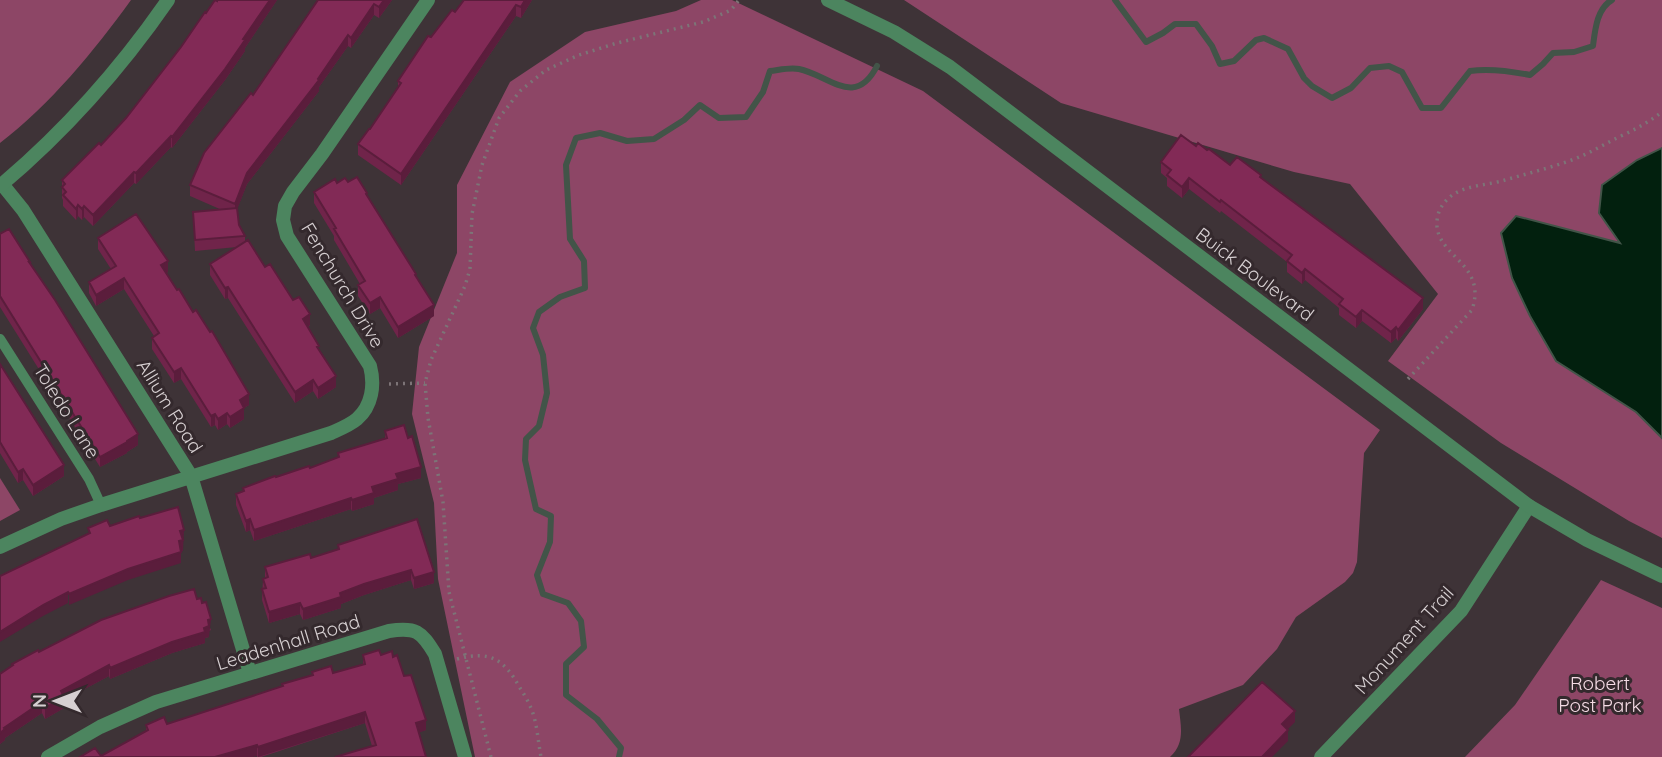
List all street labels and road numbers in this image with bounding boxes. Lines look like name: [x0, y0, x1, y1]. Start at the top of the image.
street label: Fenchurch Drive: [296, 218, 390, 352]
street label: Buick Boulevard: [1191, 222, 1319, 326]
street label: Allium Road: [132, 355, 208, 457]
street label: Toledo Lane: [28, 359, 106, 463]
street label: Monument Trail: [1349, 581, 1459, 699]
street label: Leadenhall Road: [213, 609, 363, 675]

